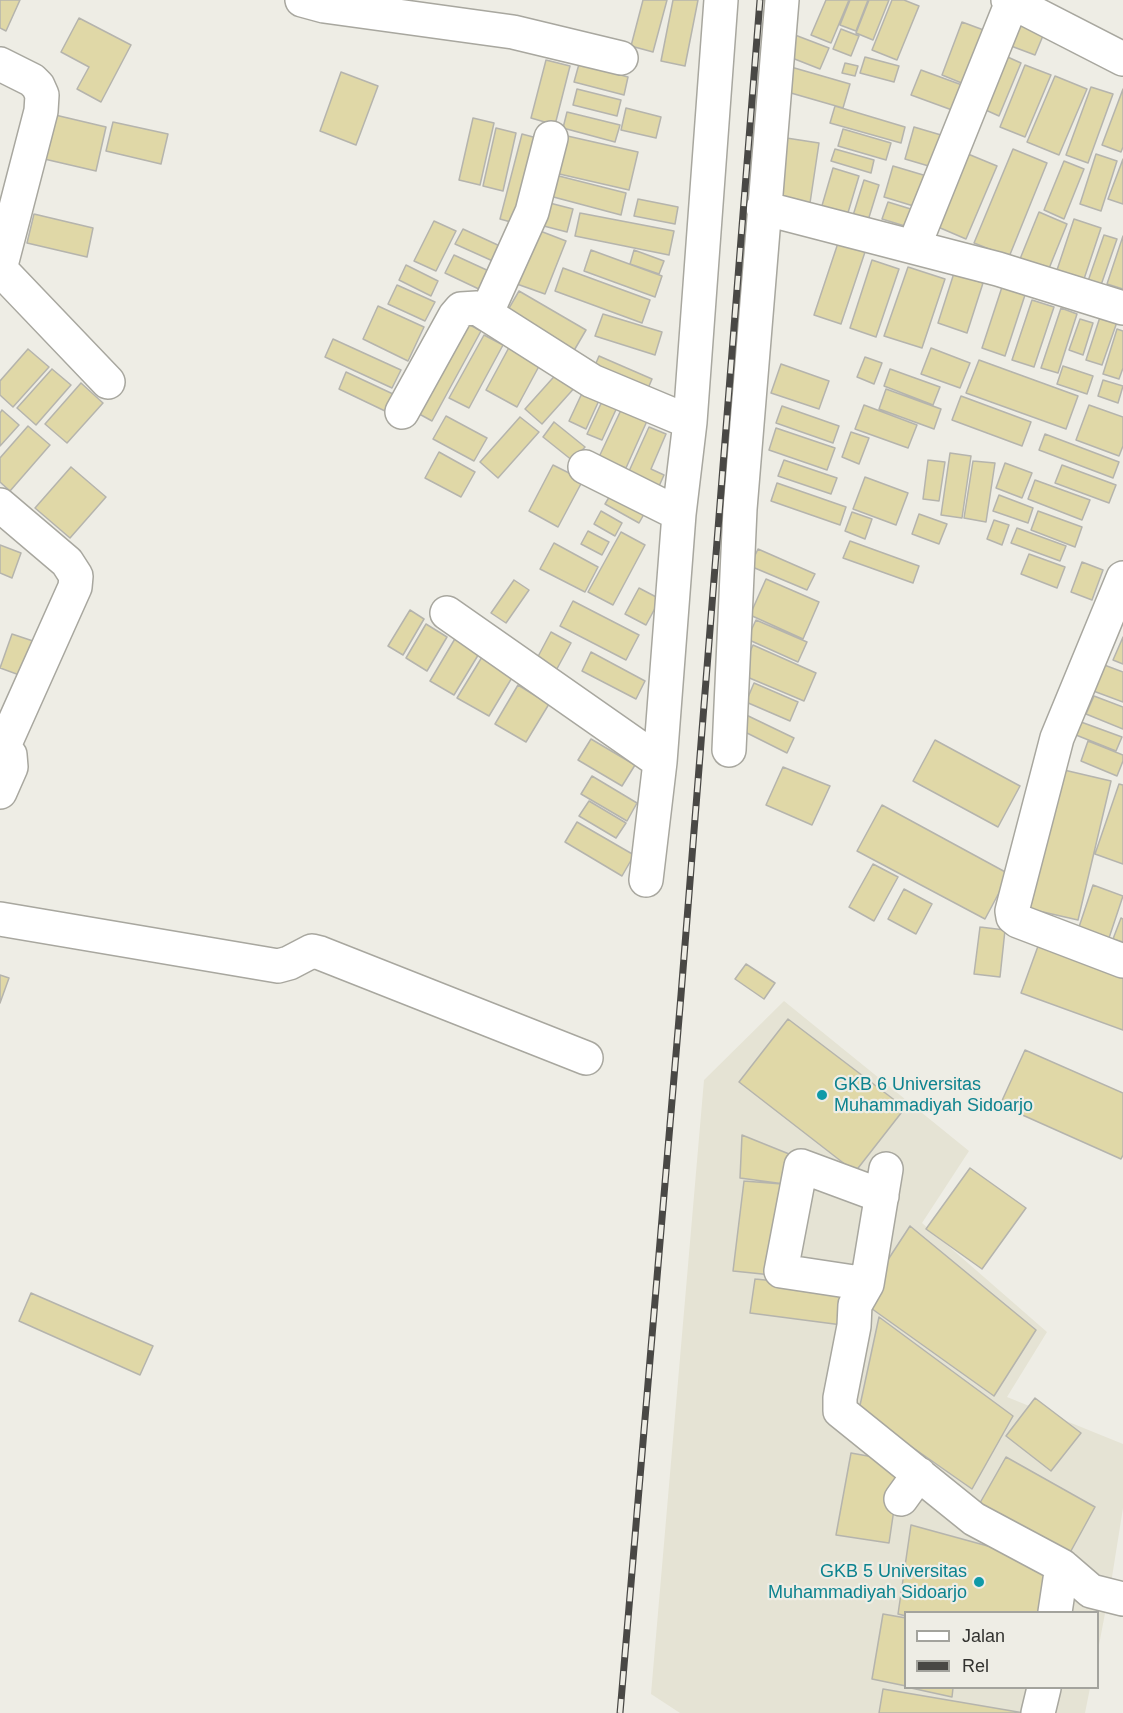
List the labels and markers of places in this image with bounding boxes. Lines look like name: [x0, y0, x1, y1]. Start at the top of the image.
place label: GKB 6 Universitas Muhammadiyah Sidoarjo: [834, 1074, 1033, 1116]
marker: GKB 6 Universitas Muhammadiyah Sidoarjo: [815, 1088, 829, 1102]
place label: GKB 5 Universitas Muhammadiyah Sidoarjo: [768, 1561, 967, 1604]
marker: GKB 5 Universitas Muhammadiyah Sidoarjo: [972, 1575, 986, 1589]

